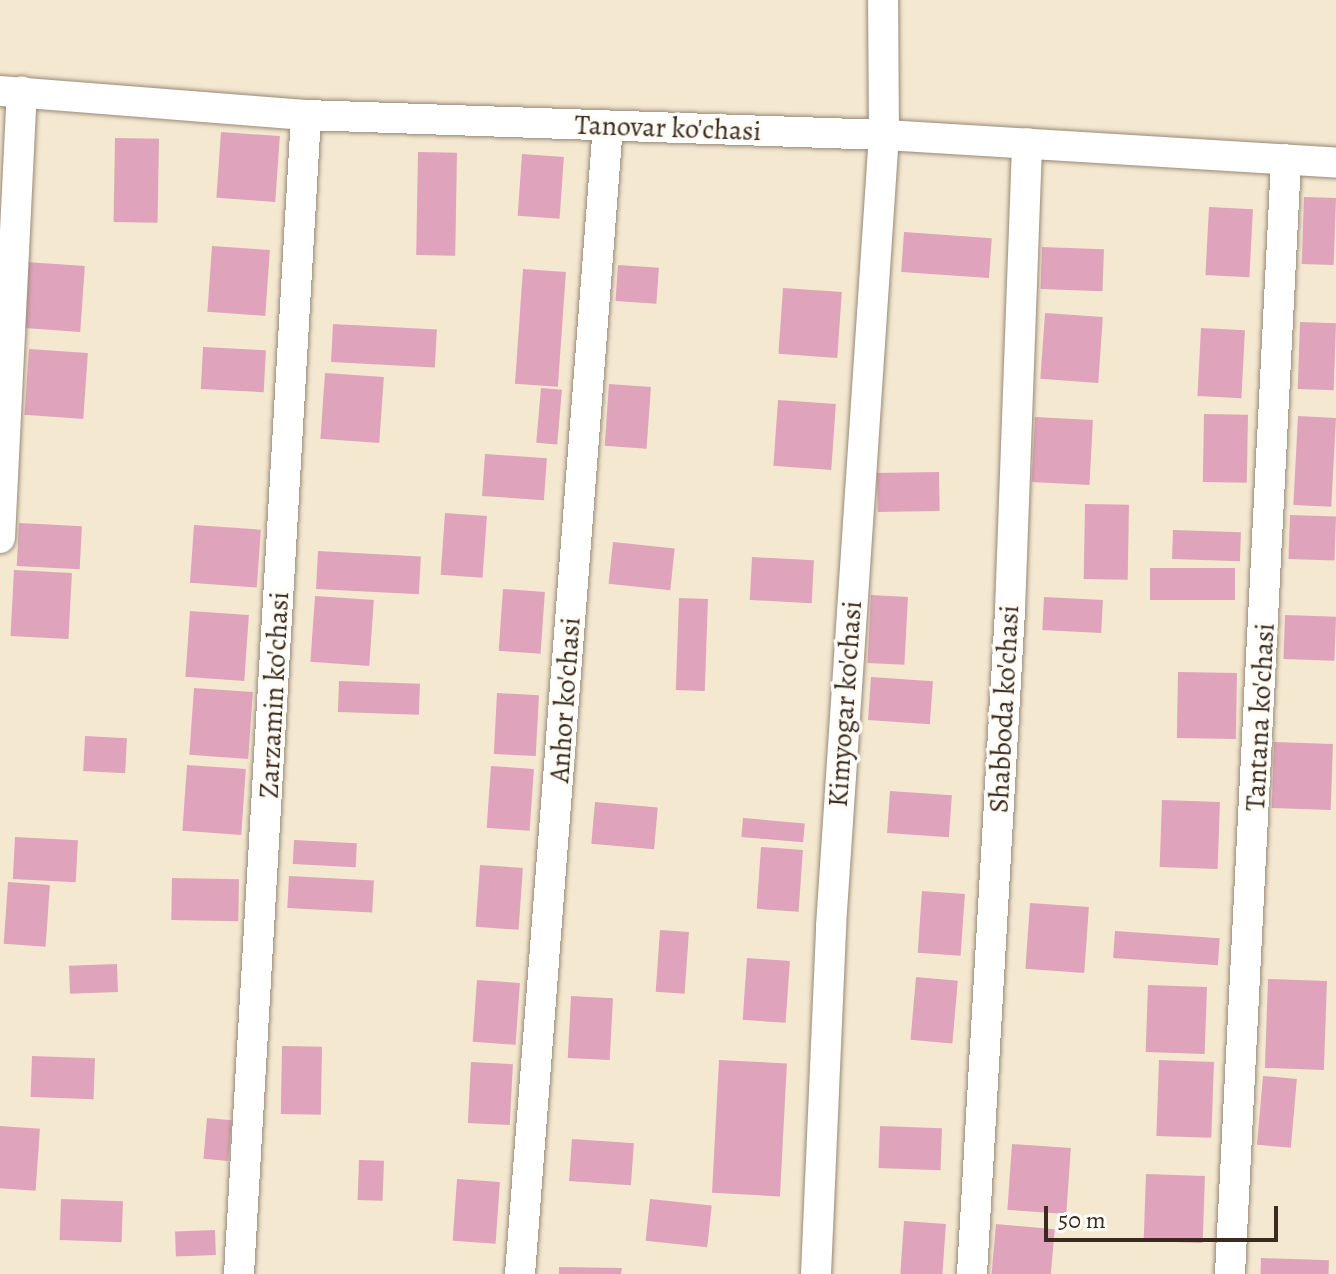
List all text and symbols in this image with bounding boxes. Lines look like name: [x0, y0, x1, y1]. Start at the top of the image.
street label: Tanovar ko'chasi: [574, 108, 762, 148]
street label: Zarzamin ko'chasi: [252, 591, 296, 799]
street label: Kimyogar ko'chasi: [821, 600, 869, 808]
street label: Shabboda ko'chasi: [982, 604, 1026, 814]
street label: Anhor ko'chasi: [542, 616, 588, 784]
street label: Tantana ko'chasi: [1238, 622, 1282, 812]
scale bar: [1048, 1190, 1282, 1240]
text: 50 m: [1058, 1204, 1106, 1236]

